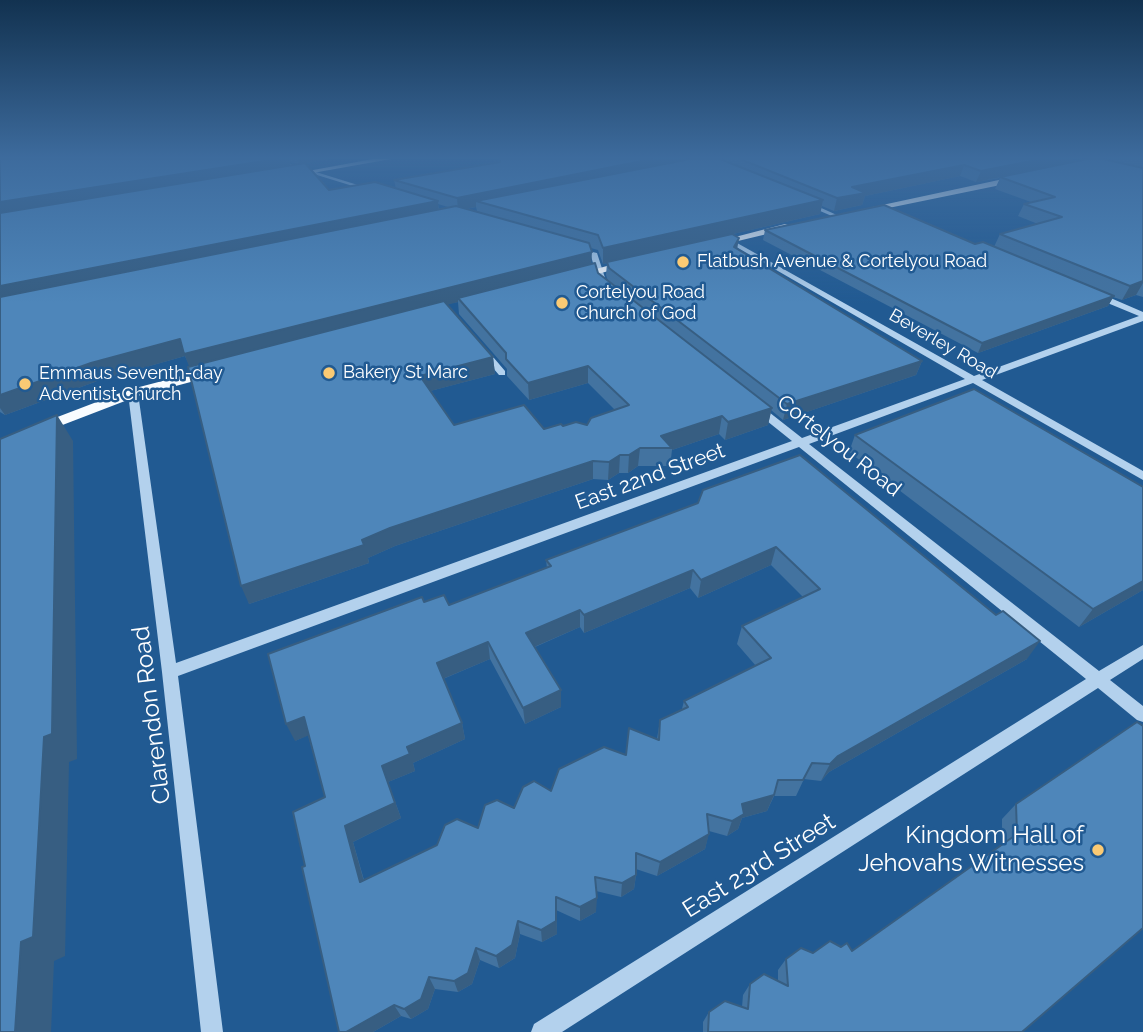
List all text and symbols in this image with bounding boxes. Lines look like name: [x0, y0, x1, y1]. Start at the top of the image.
place label: Flatbush Avenue & Cortelyou Road: [697, 251, 987, 273]
marker: Flatbush Avenue & Cortelyou Road: [675, 254, 691, 270]
place label: Cortelyou Road Church of God: [576, 282, 705, 324]
marker: Cortelyou Road Church of God: [554, 295, 570, 311]
street label: Beverley Road: [885, 304, 1001, 384]
place label: Bakery St Marc: [343, 362, 468, 384]
place label: Emmaus Seventh-day Adventist Church: [39, 363, 223, 406]
marker: Bakery St Marc: [321, 365, 337, 381]
marker: Emmaus Seventh-day Adventist Church: [17, 376, 33, 392]
street label: Cortelyou Road: [772, 390, 906, 502]
street label: East 22nd Street: [572, 438, 728, 516]
street label: Clarendon Road: [127, 624, 177, 806]
street label: East 23rd Street: [677, 808, 841, 924]
place label: Kingdom Hall of Jehovahs Witnesses: [858, 822, 1084, 878]
marker: Kingdom Hall of Jehovahs Witnesses: [1090, 842, 1106, 858]

